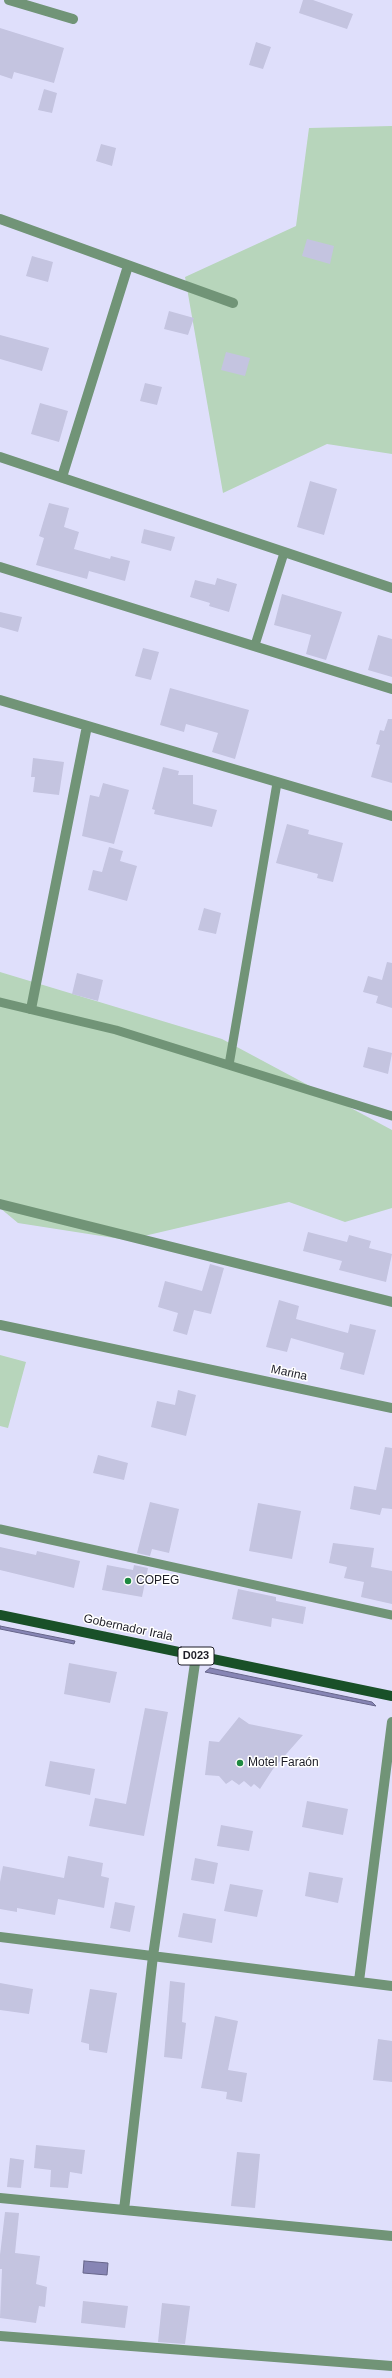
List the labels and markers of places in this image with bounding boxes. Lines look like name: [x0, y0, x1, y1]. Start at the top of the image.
place label: COPEG: [136, 1574, 179, 1588]
marker: COPEG: [123, 1576, 133, 1586]
place label: Motel Faraón: [248, 1756, 319, 1770]
marker: Motel Faraón: [235, 1758, 245, 1768]

